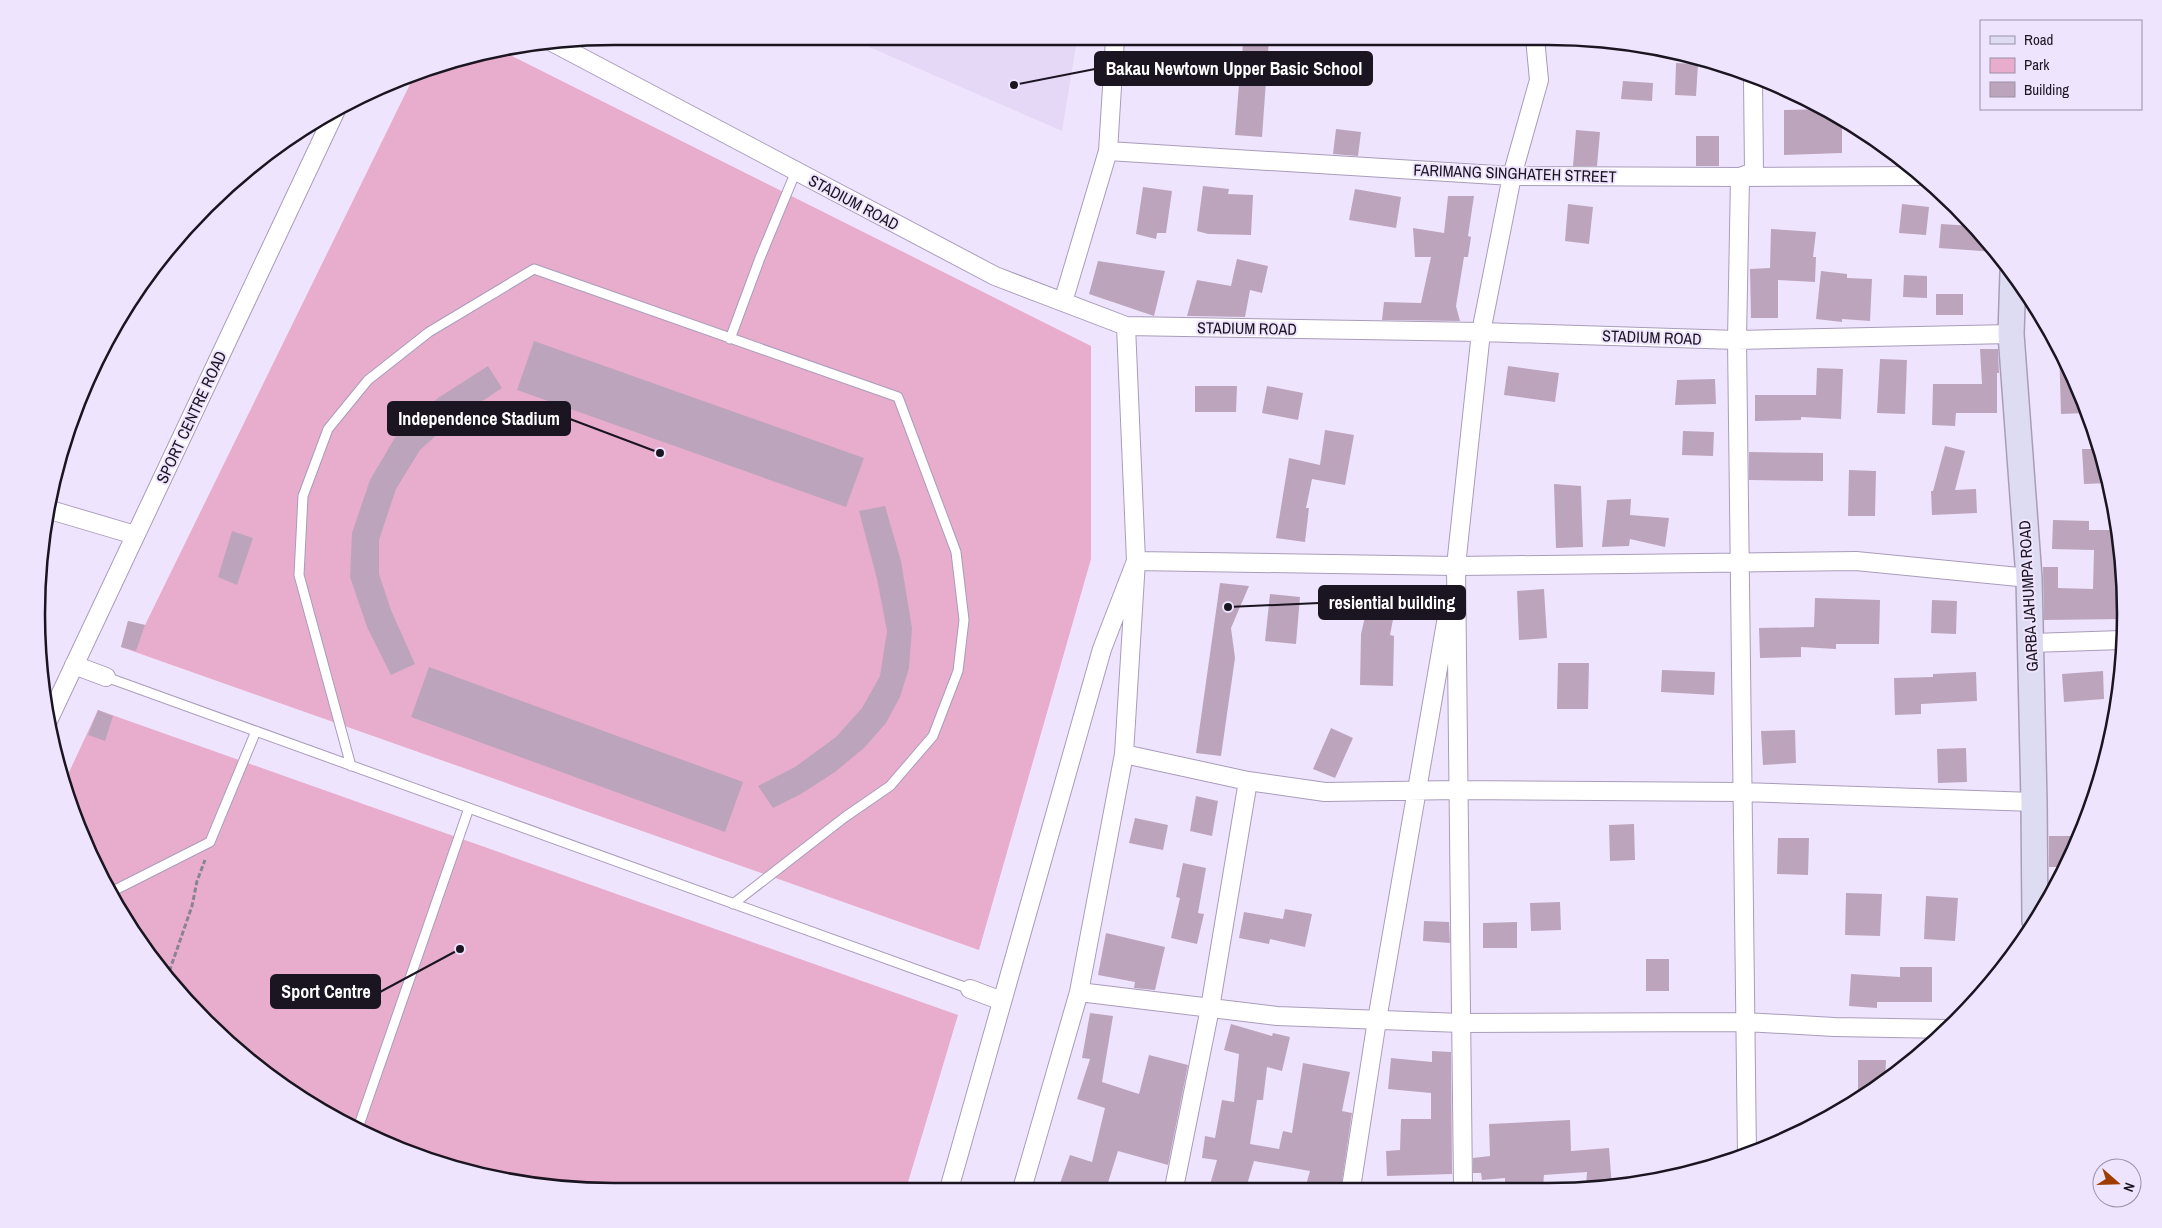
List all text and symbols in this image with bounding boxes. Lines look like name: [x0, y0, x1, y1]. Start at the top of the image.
legend: [1980, 20, 2142, 110]
text: Road: [2024, 29, 2053, 50]
callout: Bakau Newtown Upper Basic School: [1095, 52, 1372, 85]
text: Park: [2024, 54, 2050, 75]
text: Bakau Newtown Upper Basic School: [1106, 56, 1362, 81]
text: Building: [2024, 79, 2069, 100]
street label: FARIMANG SINGHATEH STREET: [1413, 158, 1617, 188]
street label: STADIUM ROAD: [805, 169, 903, 235]
street label: STADIUM ROAD: [1197, 316, 1297, 340]
street label: STADIUM ROAD: [1602, 324, 1702, 350]
street label: SPORT CENTRE ROAD: [151, 347, 231, 487]
callout: Independence Stadium: [388, 402, 570, 435]
text: Independence Stadium: [398, 406, 560, 431]
street label: GARBA JAHUMPA ROAD: [2013, 520, 2043, 672]
callout: resiential building: [1319, 586, 1465, 619]
text: resiential building: [1329, 590, 1455, 615]
callout: Sport Centre: [271, 975, 380, 1008]
text: Sport Centre: [281, 979, 371, 1004]
north arrow: [2092, 1158, 2142, 1208]
text: N: [2119, 1180, 2139, 1194]

